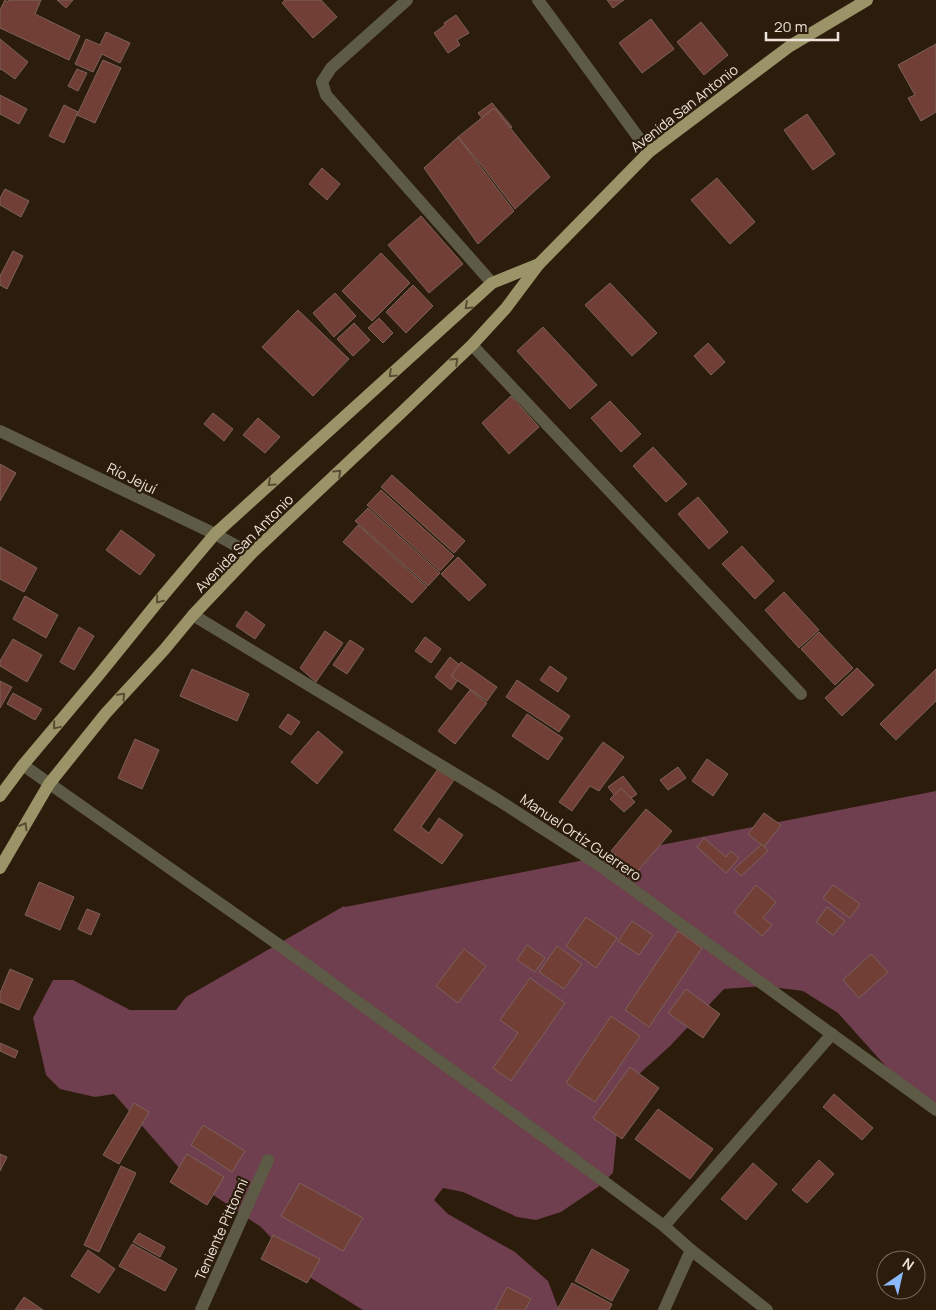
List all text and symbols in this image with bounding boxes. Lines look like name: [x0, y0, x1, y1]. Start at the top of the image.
scale bar: [766, 10, 838, 42]
text: 20 m: [774, 16, 807, 37]
street label: Avenida San Antonio: [626, 60, 742, 156]
one-way arrow: [464, 300, 473, 309]
one-way arrow: [450, 358, 459, 367]
one-way arrow: [389, 368, 398, 377]
street label: Río Jejuí: [104, 458, 160, 498]
one-way arrow: [332, 470, 341, 479]
one-way arrow: [268, 477, 277, 486]
street label: Avenida San Antonio: [191, 490, 297, 596]
one-way arrow: [156, 595, 165, 604]
one-way arrow: [116, 693, 125, 702]
one-way arrow: [53, 720, 62, 729]
street label: Manuel Ortíz Guerrero: [517, 789, 645, 885]
one-way arrow: [18, 822, 28, 831]
street label: Teniente Pittonni: [190, 1175, 252, 1283]
north arrow: [876, 1250, 926, 1300]
text: N: [899, 1253, 918, 1274]

